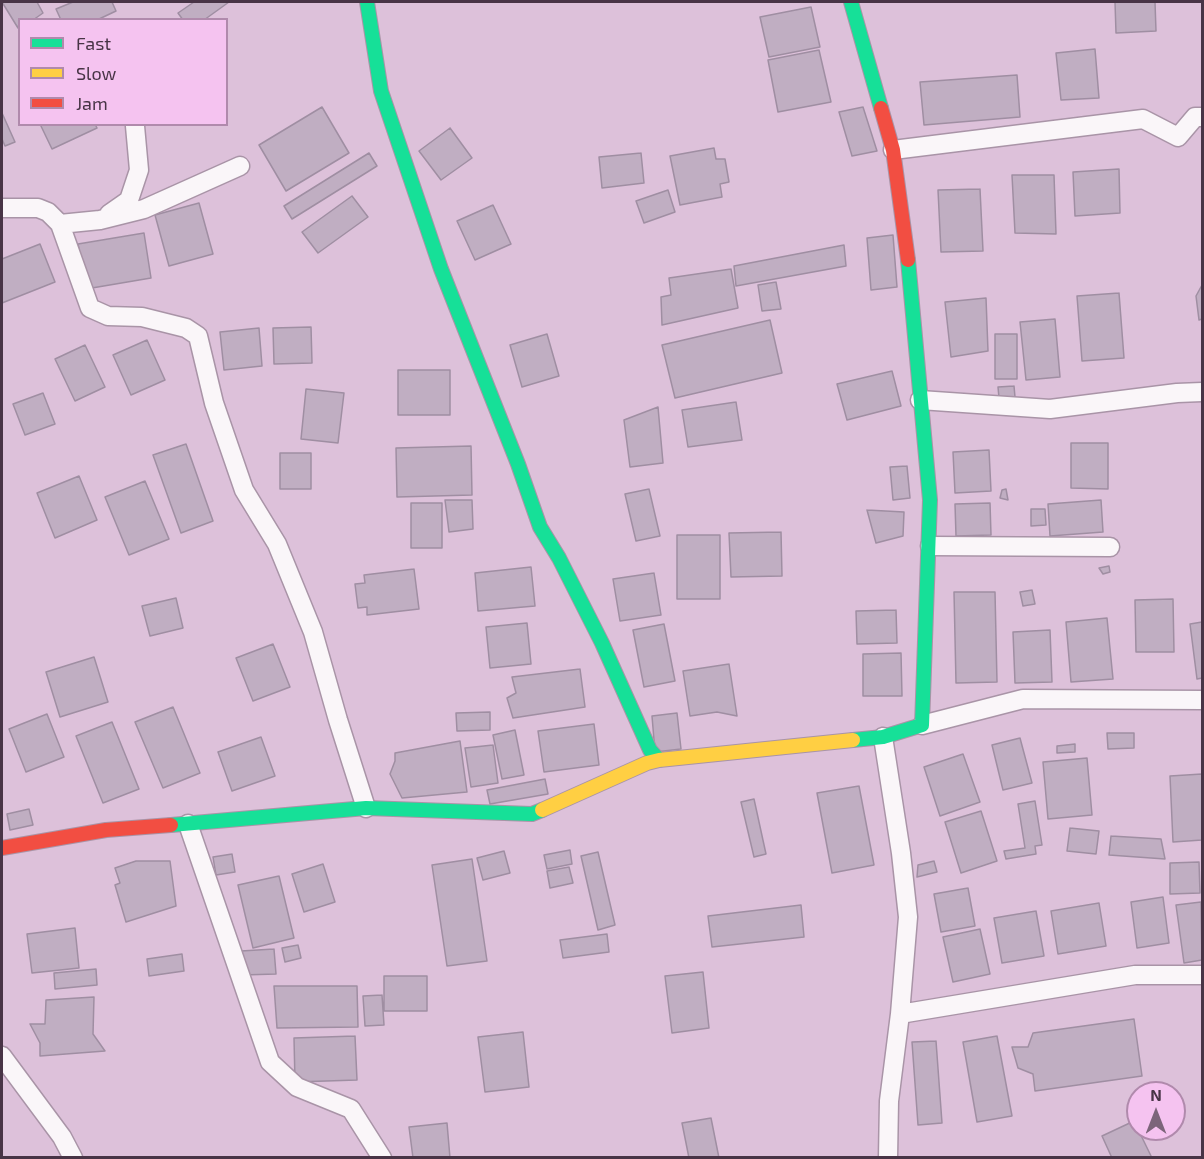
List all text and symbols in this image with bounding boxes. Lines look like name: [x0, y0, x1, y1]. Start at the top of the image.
legend: [18, 18, 228, 126]
text: Fast: [76, 32, 111, 54]
text: Slow: [76, 62, 116, 84]
text: Jam: [76, 92, 108, 114]
north arrow: [1126, 1081, 1186, 1141]
text: N: [1150, 1085, 1162, 1104]

